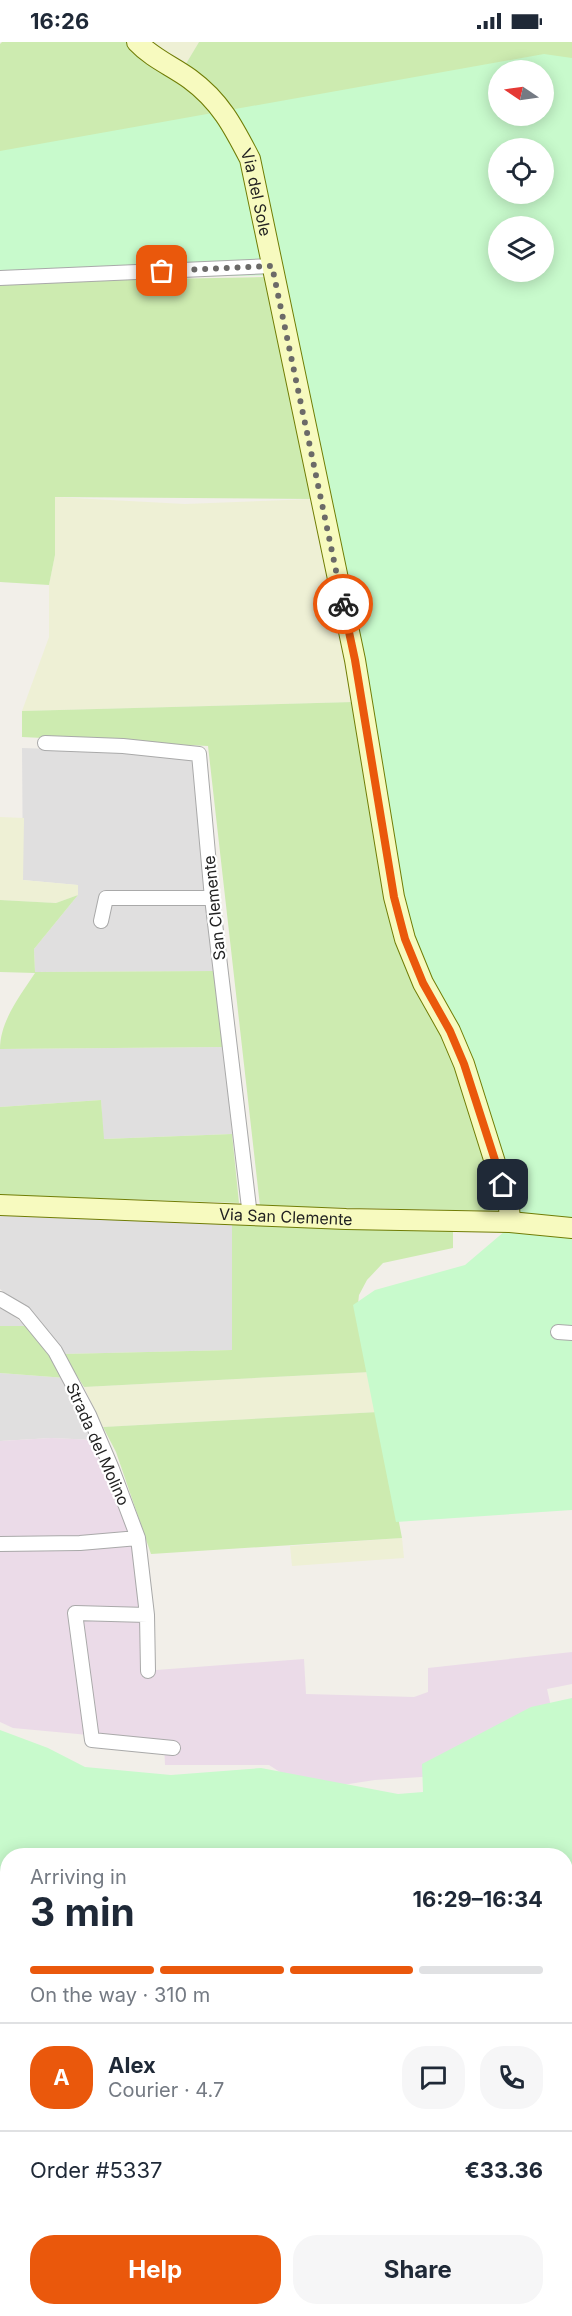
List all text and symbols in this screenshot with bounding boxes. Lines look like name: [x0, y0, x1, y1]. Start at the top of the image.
text: 16:26: [30, 8, 89, 34]
north arrow: [488, 60, 554, 126]
map controls: [488, 60, 554, 282]
button: locate: [488, 138, 554, 204]
street label: Via del Sole: [236, 145, 276, 238]
button: layers: [488, 216, 554, 282]
pin: [136, 245, 187, 296]
icon: bag: [145, 254, 178, 287]
courier: [313, 574, 373, 634]
icon: bike: [327, 588, 360, 621]
street label: San Clemente: [199, 855, 229, 961]
pin: [477, 1159, 528, 1210]
icon: home: [486, 1168, 519, 1201]
street label: Via San Clemente: [219, 1204, 353, 1229]
street label: Strada del Molino: [62, 1380, 134, 1508]
text: Arriving in: [30, 1865, 127, 1889]
text: 16:29–16:34: [413, 1886, 543, 1912]
text: 3 min: [30, 1888, 135, 1935]
text: On the way · 310 m: [30, 1983, 210, 2007]
button: chat: [402, 2046, 465, 2109]
button: phone: [480, 2046, 543, 2109]
text: Alex: [108, 2052, 156, 2078]
text: A: [53, 2064, 70, 2090]
text: Courier · 4.7: [108, 2078, 224, 2102]
text: Order #5337: [30, 2157, 162, 2183]
text: €33.36: [465, 2157, 543, 2183]
button: Help: [30, 2235, 281, 2304]
button: Share: [293, 2235, 543, 2304]

